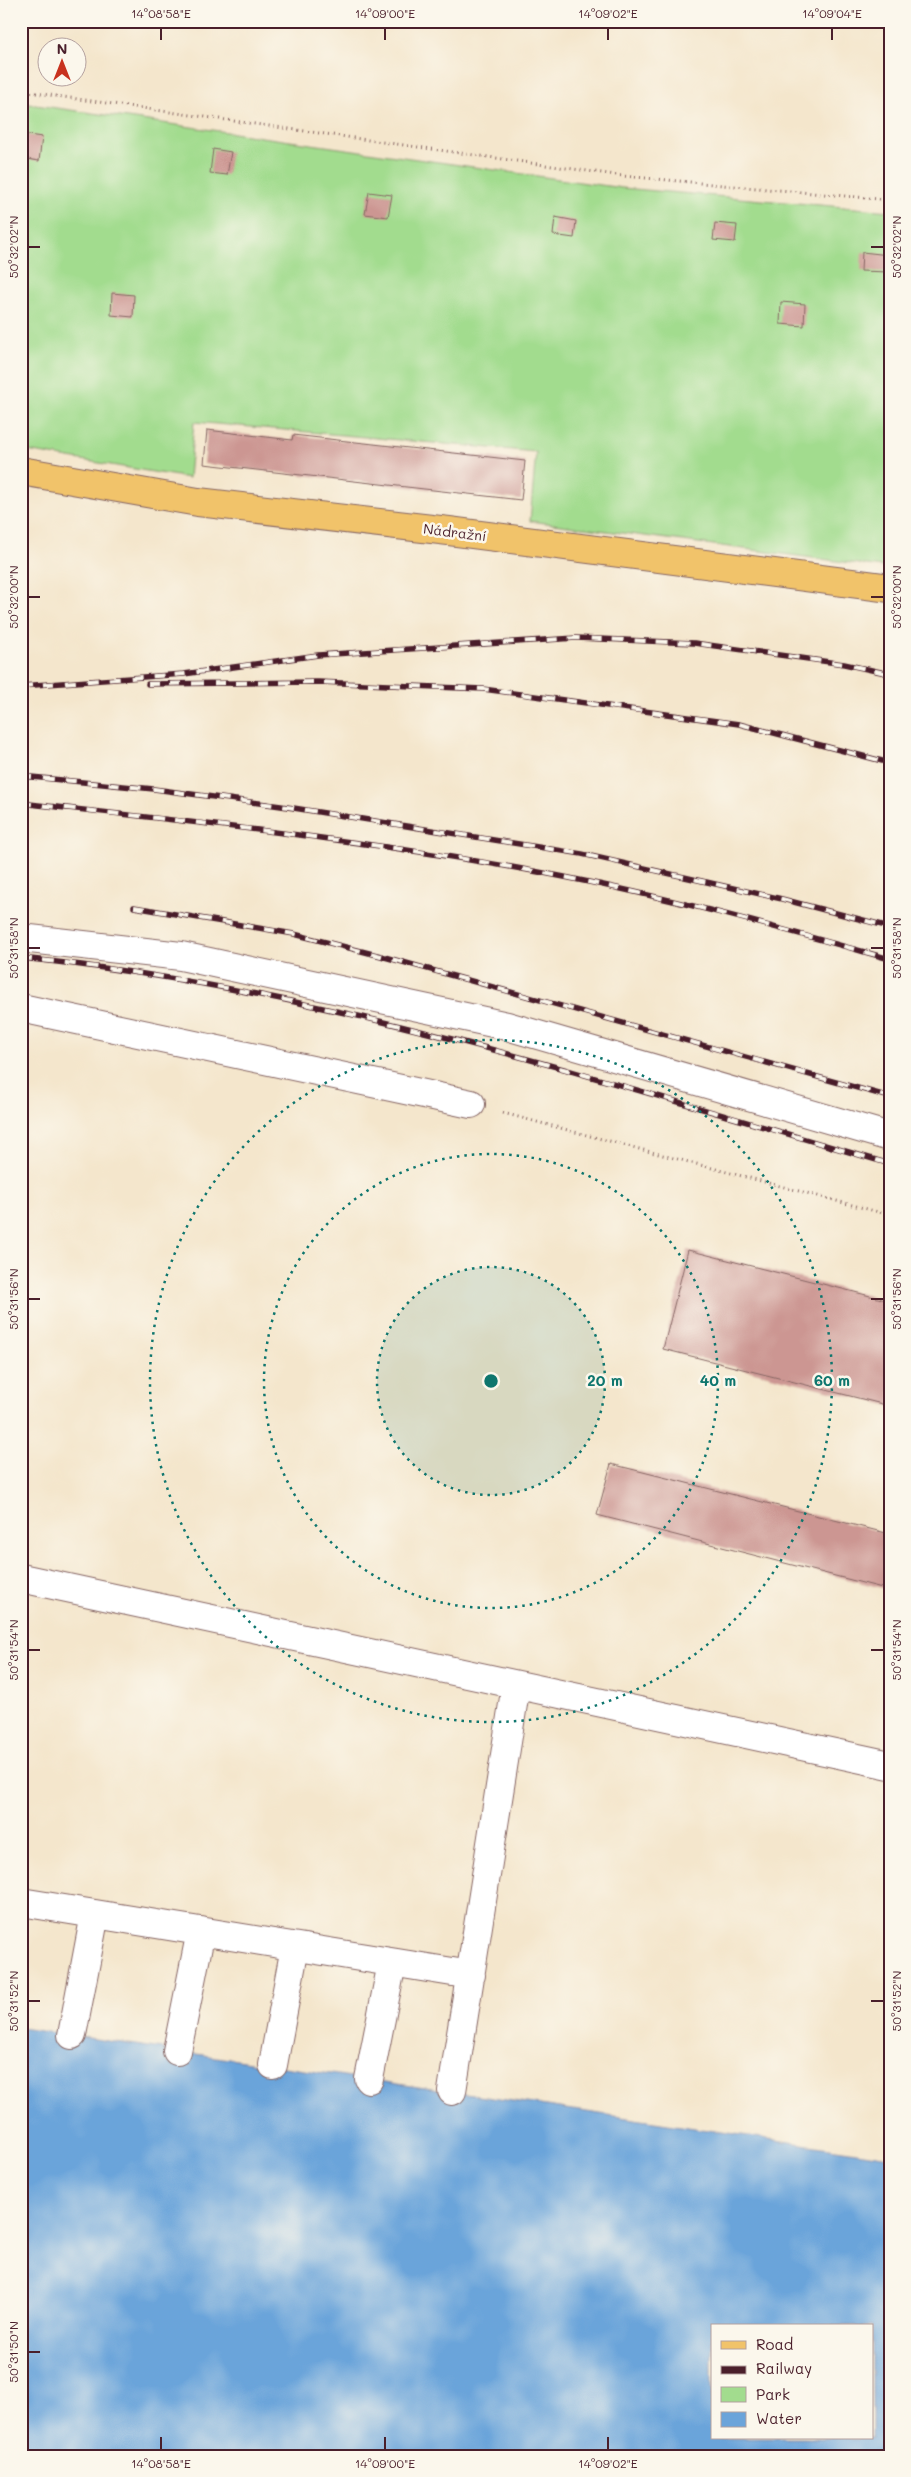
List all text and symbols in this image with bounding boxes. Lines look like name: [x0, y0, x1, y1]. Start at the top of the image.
text: 14°08'58"E: [131, 5, 191, 21]
text: 14°09'00"E: [355, 5, 415, 21]
text: 14°09'02"E: [578, 5, 638, 21]
text: 14°09'04"E: [802, 5, 862, 21]
north arrow: [38, 38, 88, 88]
text: N: [57, 39, 67, 58]
text: 50°32'02"N: [5, 216, 21, 278]
text: 50°32'02"N: [888, 216, 904, 278]
street label: Nádražní: [422, 519, 488, 545]
text: 50°32'00"N: [5, 565, 21, 629]
text: 50°32'00"N: [888, 565, 904, 629]
text: 50°31'58"N: [5, 917, 21, 979]
text: 50°31'58"N: [888, 917, 904, 979]
text: 50°31'56"N: [5, 1268, 21, 1330]
text: 50°31'56"N: [888, 1268, 904, 1330]
text: 20 m: [587, 1370, 623, 1390]
text: 40 m: [700, 1370, 736, 1390]
text: 60 m: [814, 1370, 850, 1390]
centre of rings: [482, 1372, 500, 1390]
text: 50°31'54"N: [5, 1619, 21, 1681]
text: 50°31'54"N: [888, 1619, 904, 1681]
text: 50°31'52"N: [5, 1971, 21, 2031]
text: 50°31'52"N: [888, 1971, 904, 2031]
text: 50°31'50"N: [5, 2321, 21, 2383]
legend: [711, 2324, 874, 2440]
text: Road: [756, 2334, 793, 2354]
text: Railway: [756, 2358, 812, 2378]
text: Park: [756, 2384, 790, 2404]
text: Water: [756, 2408, 802, 2428]
text: 14°08'58"E: [131, 2455, 191, 2471]
text: 14°09'00"E: [355, 2455, 415, 2471]
text: 14°09'02"E: [578, 2455, 638, 2471]

